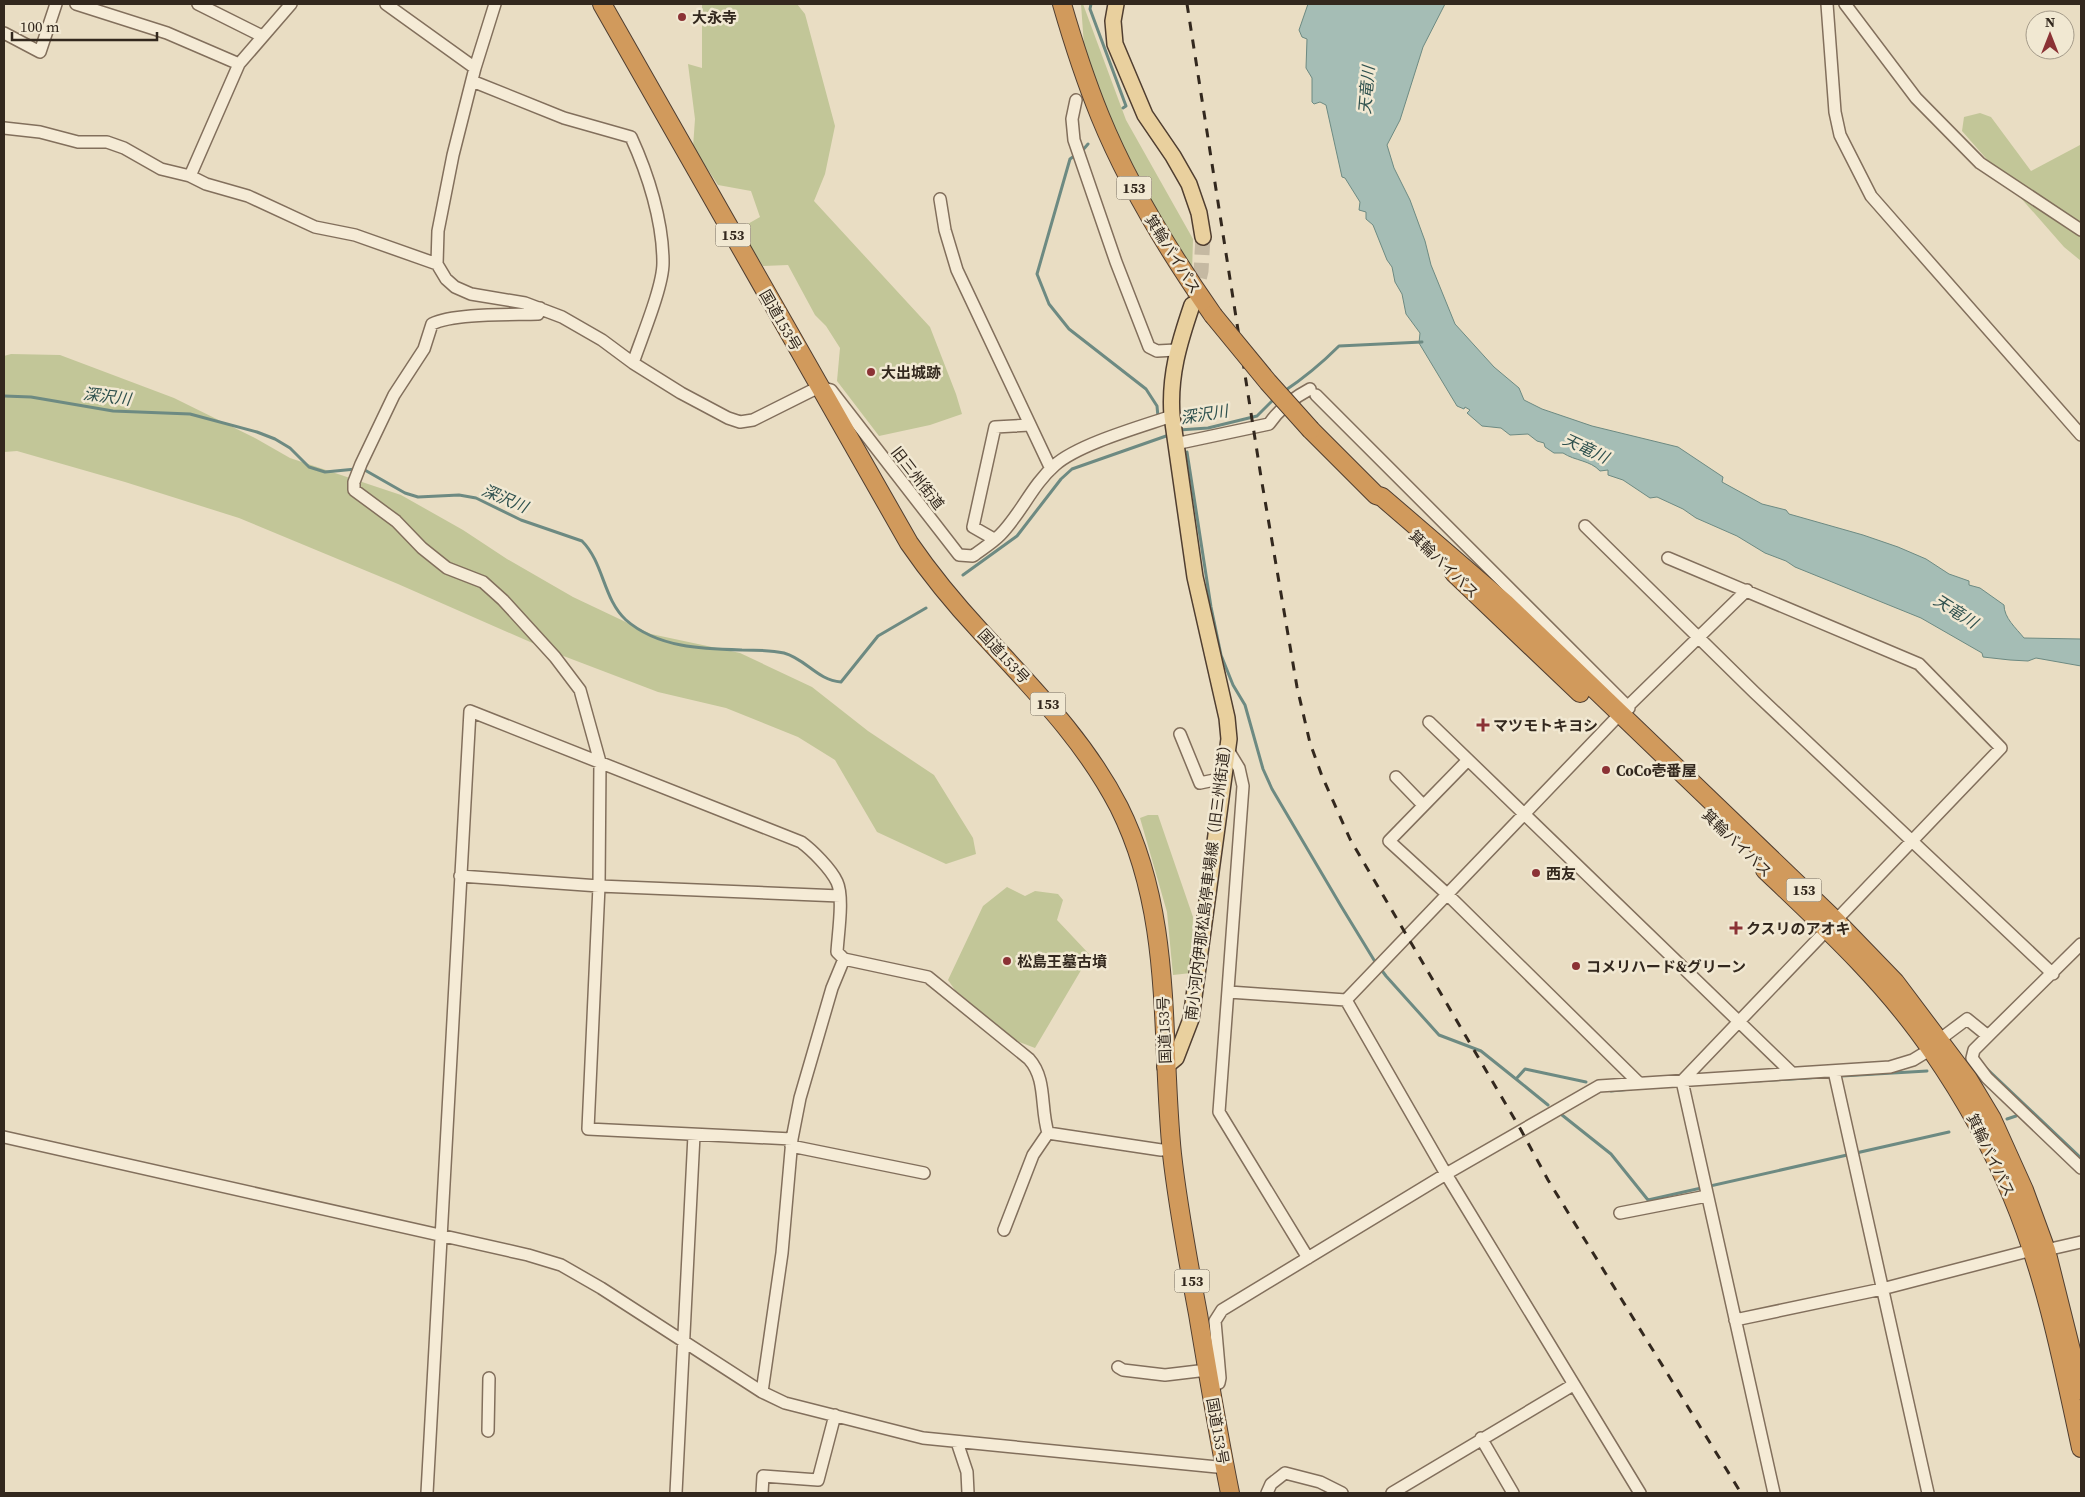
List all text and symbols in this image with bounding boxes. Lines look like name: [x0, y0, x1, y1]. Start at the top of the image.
place label: 大永寺: [692, 7, 737, 28]
scale bar: [12, 10, 158, 42]
north arrow: [2025, 10, 2075, 60]
marker: 大永寺: [676, 11, 688, 23]
text: N: [2045, 12, 2055, 32]
text: 100 m: [20, 16, 60, 37]
water label: 天竜川: [1353, 63, 1379, 115]
road number: 153: [1116, 177, 1152, 200]
street label: 箕輪バイパス: [1140, 210, 1206, 298]
road number: 153: [716, 224, 750, 246]
street label: 国道153号: [755, 286, 807, 354]
place label: 大出城跡: [881, 362, 941, 383]
marker: 大出城跡: [865, 366, 877, 378]
water label: 深沢川: [82, 382, 134, 410]
water label: 深沢川: [1179, 399, 1231, 429]
water label: 天竜川: [1560, 428, 1614, 469]
street label: 旧三州街道: [887, 442, 949, 514]
water label: 深沢川: [479, 478, 533, 518]
street label: 箕輪バイパス: [1404, 525, 1484, 603]
water label: 天竜川: [1930, 589, 1984, 634]
street label: 国道153号: [973, 624, 1035, 688]
road number: 153: [1030, 692, 1066, 716]
place label: マツモトキヨシ: [1493, 715, 1598, 736]
marker: マツモトキヨシ: [1477, 719, 1489, 731]
street label: 南小河内伊那松島停車場線（旧三州街道）: [1180, 736, 1236, 1022]
place label: CoCo壱番屋: [1616, 760, 1697, 781]
marker: CoCo壱番屋: [1600, 764, 1612, 776]
street label: 箕輪バイパス: [1697, 804, 1777, 882]
place label: 西友: [1546, 863, 1576, 884]
marker: 西友: [1530, 867, 1542, 879]
road number: 153: [1786, 878, 1822, 902]
place label: クスリのアオキ: [1746, 918, 1851, 939]
marker: クスリのアオキ: [1730, 922, 1742, 934]
place label: 松島王墓古墳: [1017, 951, 1107, 972]
marker: 松島王墓古墳: [1001, 955, 1013, 967]
place label: コメリハード&グリーン: [1586, 956, 1746, 977]
marker: コメリハード&グリーン: [1570, 960, 1582, 972]
street label: 国道153号: [1152, 996, 1176, 1064]
street label: 箕輪バイパス: [1962, 1110, 2020, 1200]
road number: 153: [1174, 1270, 1210, 1292]
street label: 国道153号: [1202, 1396, 1234, 1466]

